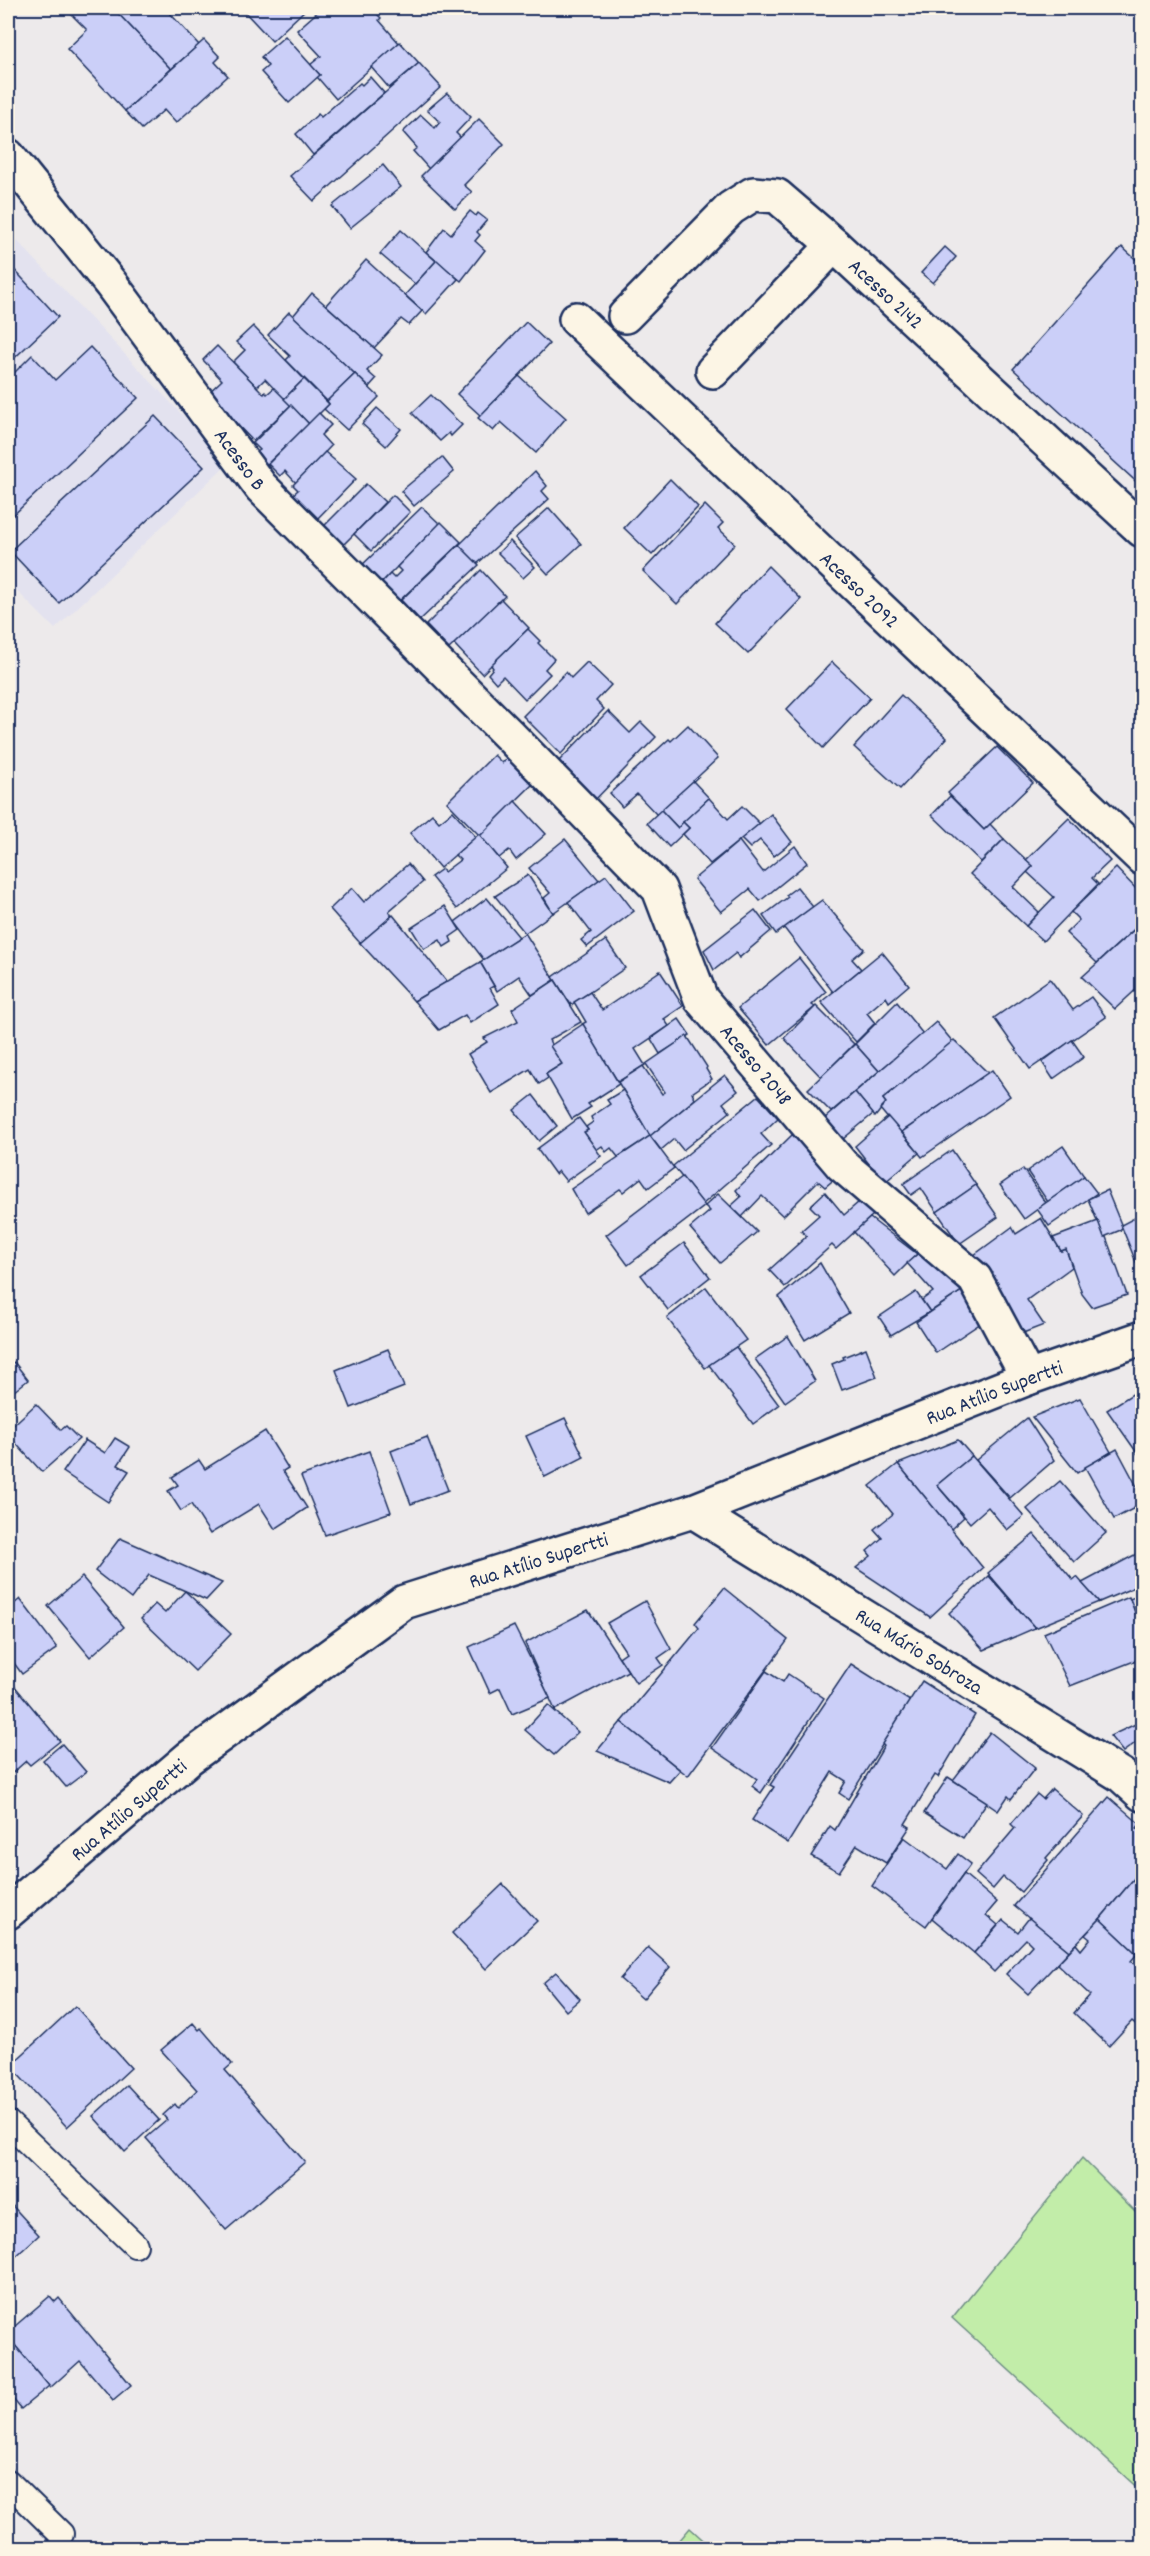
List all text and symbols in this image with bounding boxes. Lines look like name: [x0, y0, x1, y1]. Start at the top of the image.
street label: Acesso 2142: [840, 253, 929, 338]
street label: Acesso B: [205, 423, 271, 498]
street label: Acesso 2092: [811, 546, 905, 637]
street label: Acesso 2048: [711, 1019, 798, 1114]
street label: Rua Atílio Supertti: [922, 1355, 1068, 1435]
street label: Rua Atílio Supertti: [466, 1527, 613, 1599]
street label: Rua Mário Sobroza: [848, 1602, 988, 1705]
street label: Rua Atílio Supertti: [66, 1754, 195, 1870]

